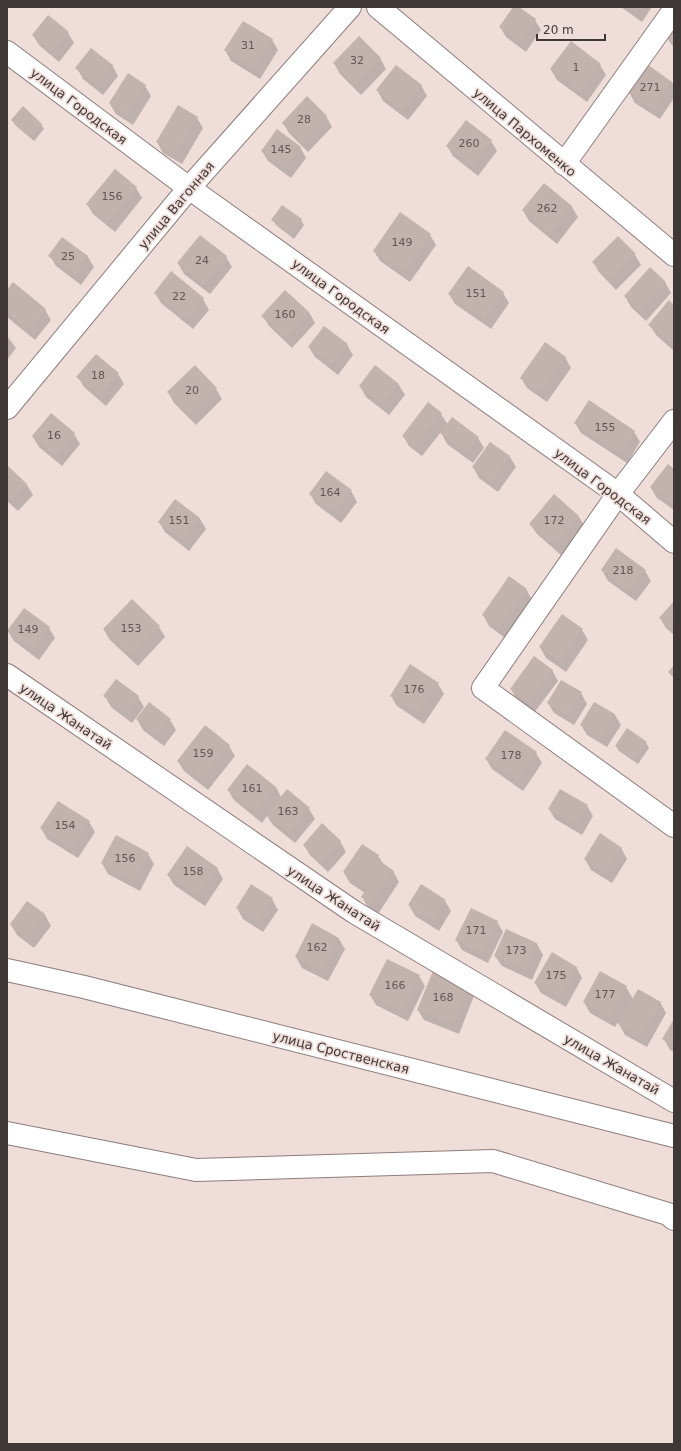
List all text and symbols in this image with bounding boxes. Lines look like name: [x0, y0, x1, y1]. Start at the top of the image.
scale bar: [537, 16, 605, 42]
text: 20 m: [543, 23, 574, 37]
house number: 31: [241, 39, 255, 52]
house number: 32: [350, 54, 364, 67]
house number: 1: [573, 61, 580, 74]
street label: улица Городская: [27, 65, 130, 148]
house number: 271: [640, 81, 661, 94]
street label: улица Пархоменко: [470, 85, 579, 180]
house number: 28: [297, 113, 311, 126]
house number: 260: [459, 137, 480, 150]
house number: 145: [271, 143, 292, 156]
street label: улица Вагонная: [135, 158, 217, 252]
house number: 156: [102, 190, 123, 203]
house number: 262: [537, 202, 558, 215]
house number: 149: [392, 236, 413, 249]
house number: 25: [61, 250, 75, 263]
house number: 24: [195, 254, 209, 267]
street label: улица Городская: [289, 256, 393, 337]
house number: 151: [466, 287, 487, 300]
house number: 22: [172, 290, 186, 303]
house number: 160: [275, 308, 296, 321]
house number: 18: [91, 369, 105, 382]
house number: 20: [185, 384, 199, 397]
house number: 155: [595, 421, 616, 434]
house number: 16: [47, 429, 61, 442]
street label: улица Городская: [551, 445, 654, 528]
house number: 164: [320, 486, 341, 499]
house number: 151: [169, 514, 190, 527]
house number: 172: [544, 514, 565, 527]
house number: 218: [613, 564, 634, 577]
house number: 153: [121, 622, 142, 635]
house number: 149: [18, 623, 39, 636]
street label: улица Жанатай: [17, 680, 115, 753]
house number: 176: [404, 683, 425, 696]
house number: 159: [193, 747, 214, 760]
house number: 178: [501, 749, 522, 762]
house number: 161: [242, 782, 263, 795]
house number: 163: [278, 805, 299, 818]
house number: 154: [55, 819, 76, 832]
house number: 156: [115, 852, 136, 865]
street label: улица Жанатай: [284, 863, 383, 934]
house number: 158: [183, 865, 204, 878]
house number: 171: [466, 924, 487, 937]
house number: 162: [307, 941, 328, 954]
house number: 173: [506, 944, 527, 957]
house number: 175: [546, 969, 567, 982]
house number: 166: [385, 979, 406, 992]
house number: 177: [595, 988, 616, 1001]
house number: 168: [433, 991, 454, 1004]
street label: улица Сроственская: [271, 1028, 411, 1077]
street label: улица Жанатай: [561, 1031, 662, 1098]

